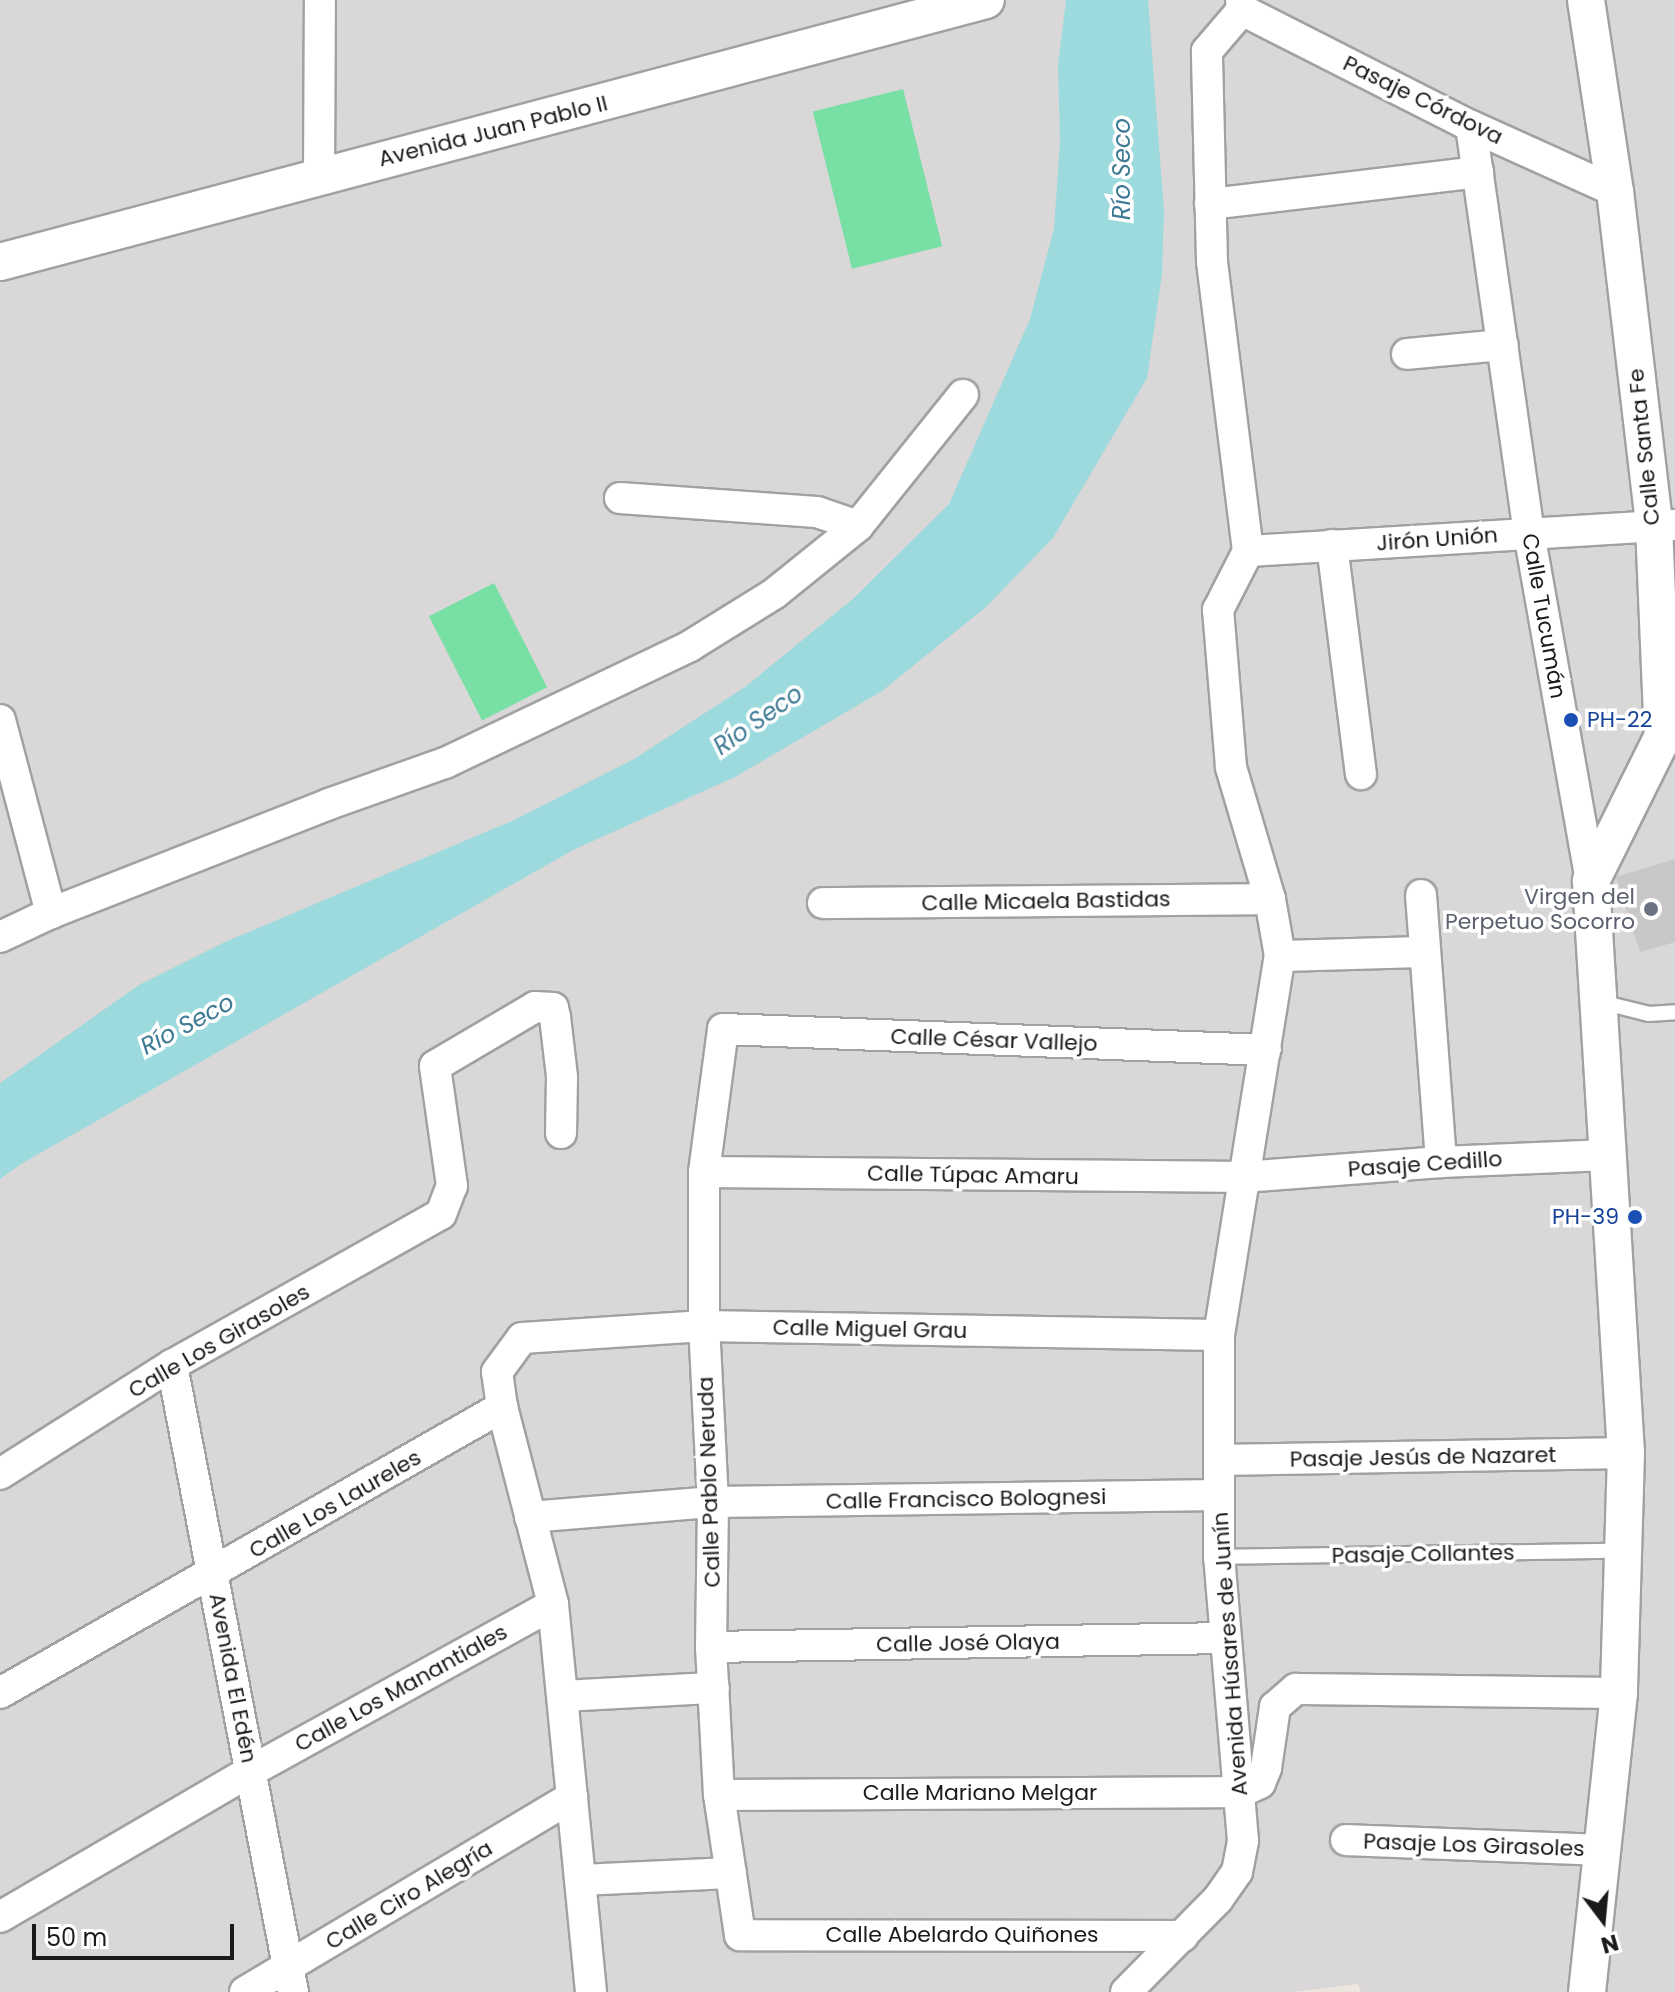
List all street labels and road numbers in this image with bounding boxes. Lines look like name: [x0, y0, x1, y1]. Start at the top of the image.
street label: Pasaje Córdova: [1339, 50, 1507, 150]
street label: Avenida Juan Pablo II: [376, 90, 610, 172]
street label: Calle Santa Fe: [1623, 367, 1665, 527]
street label: Jirón Unión: [1375, 522, 1499, 556]
street label: Calle Tucumán: [1516, 531, 1572, 701]
street label: Calle Micaela Bastidas: [921, 886, 1171, 916]
street label: Calle César Vallejo: [890, 1023, 1098, 1057]
street label: Pasaje Cedillo: [1347, 1145, 1503, 1183]
street label: Calle Túpac Amaru: [867, 1160, 1079, 1190]
street label: Calle Los Girasoles: [124, 1278, 314, 1404]
street label: Calle Miguel Grau: [772, 1314, 968, 1344]
street label: Calle Pablo Neruda: [692, 1376, 726, 1588]
street label: Pasaje Jesús de Nazaret: [1289, 1441, 1557, 1473]
street label: Calle Los Laureles: [244, 1444, 426, 1564]
street label: Calle Francisco Bolognesi: [826, 1483, 1106, 1515]
street label: Avenida Húsares de Junín: [1207, 1511, 1253, 1797]
street label: Pasaje Collantes: [1331, 1539, 1515, 1569]
street label: Avenida El Edén: [204, 1591, 262, 1765]
street label: Calle Los Manantiales: [290, 1619, 512, 1757]
street label: Calle José Olaya: [876, 1628, 1060, 1658]
street label: Calle Mariano Melgar: [863, 1780, 1097, 1806]
street label: Pasaje Los Girasoles: [1363, 1828, 1585, 1862]
street label: Calle Ciro Alegría: [321, 1835, 497, 1955]
street label: Calle Abelardo Quiñones: [825, 1922, 1099, 1948]

